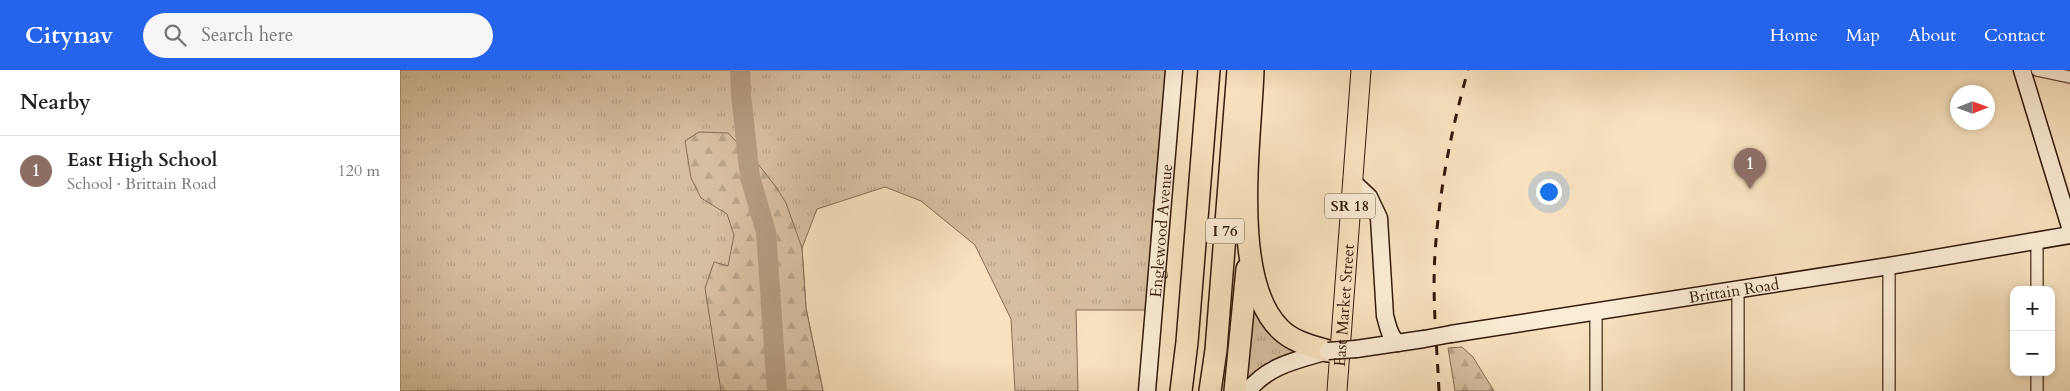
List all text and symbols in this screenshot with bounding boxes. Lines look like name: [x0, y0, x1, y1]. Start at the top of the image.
search box: [143, 13, 493, 58]
text: Citynav: [25, 19, 113, 52]
icon: search: [161, 21, 189, 49]
text: Search here: [201, 22, 293, 48]
text: Home: [1770, 23, 1818, 48]
text: Map: [1846, 23, 1880, 48]
text: About: [1908, 23, 1956, 48]
text: Contact: [1984, 23, 2045, 48]
north arrow: [1950, 85, 1995, 130]
text: Nearby: [20, 88, 91, 117]
text: East High School: [67, 147, 217, 173]
pin: 1: [1734, 148, 1766, 189]
text: 1: [32, 160, 40, 182]
text: 120 m: [338, 160, 380, 182]
street label: Englewood Avenue: [1145, 163, 1178, 298]
text: School · Brittain Road: [67, 173, 216, 195]
your location: [1536, 179, 1562, 205]
road number: SR 18: [1325, 194, 1375, 218]
road number: I 76: [1206, 218, 1244, 244]
street label: East Market Street: [1329, 243, 1360, 367]
street label: Brittain Road: [1687, 273, 1781, 309]
map controls: [2010, 286, 2055, 376]
button: +: [2010, 286, 2055, 331]
button: −: [2010, 331, 2055, 376]

